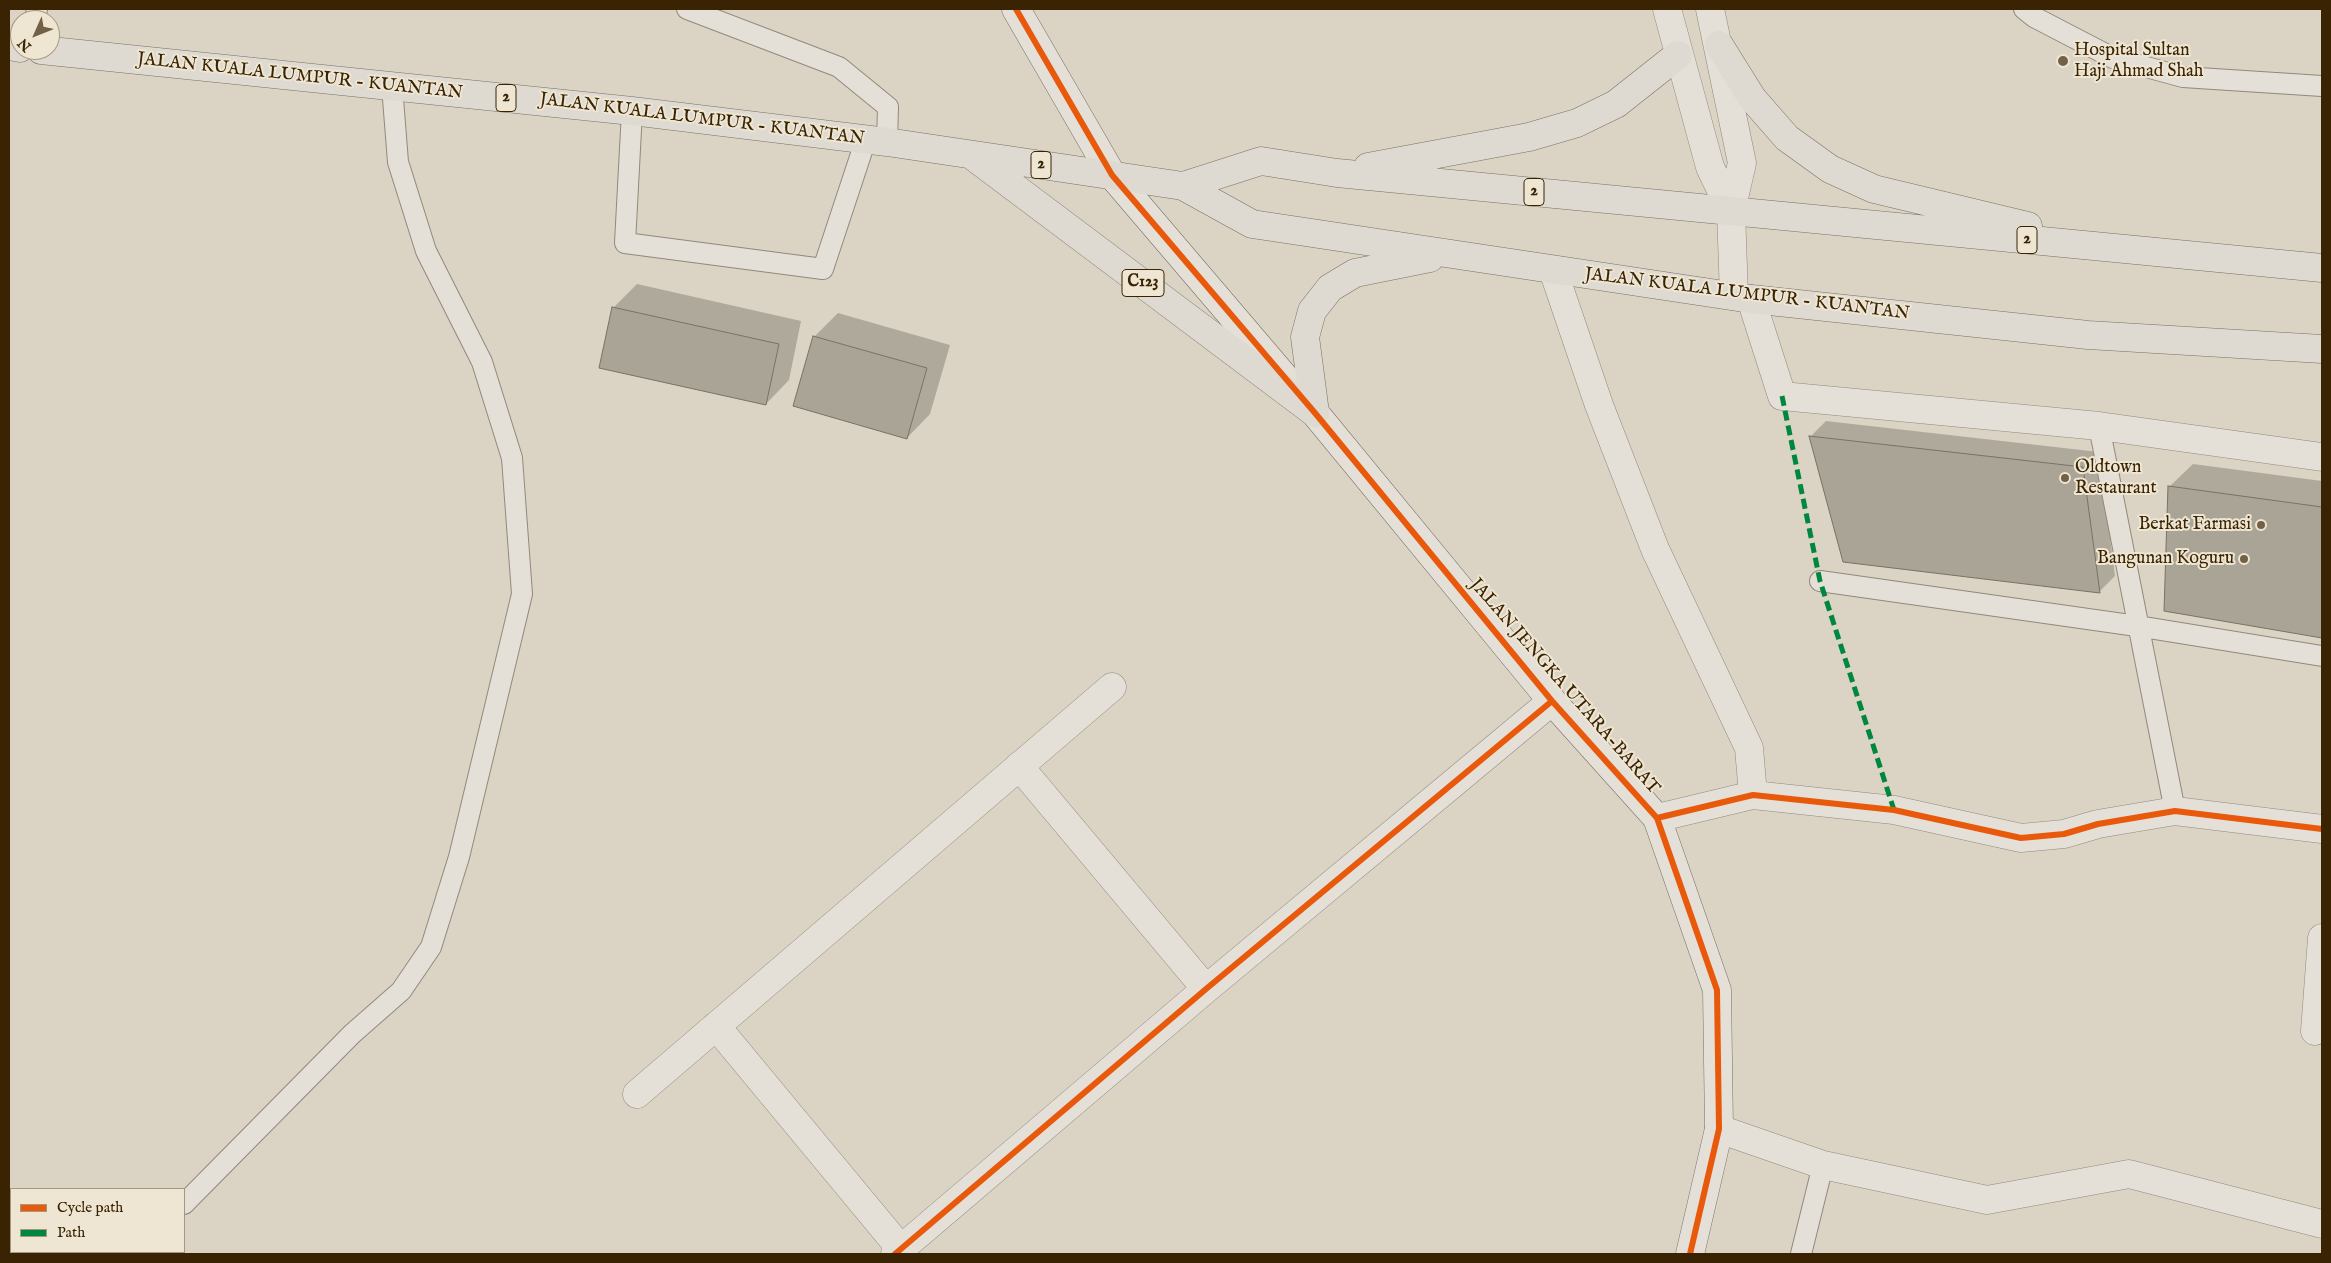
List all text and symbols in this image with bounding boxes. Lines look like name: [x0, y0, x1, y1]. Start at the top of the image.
north arrow: [10, 10, 60, 60]
text: N: [14, 34, 36, 55]
place label: Hospital Sultan Haji Ahmad Shah: [2074, 40, 2203, 82]
street label: JALAN KUALA LUMPUR - KUANTAN: [136, 49, 464, 105]
marker: Hospital Sultan Haji Ahmad Shah: [2056, 54, 2070, 68]
road number: 2: [496, 85, 516, 112]
street label: JALAN KUALA LUMPUR - KUANTAN: [538, 89, 866, 151]
road number: 2: [1031, 152, 1051, 178]
road number: 2: [1524, 178, 1544, 206]
road number: 2: [2017, 226, 2037, 254]
street label: JALAN KUALA LUMPUR - KUANTAN: [1583, 264, 1911, 326]
road number: C123: [1122, 270, 1164, 296]
place label: Oldtown Restaurant: [2075, 457, 2157, 499]
marker: Oldtown Restaurant: [2059, 472, 2071, 484]
place label: Berkat Farmasi: [2138, 514, 2251, 536]
marker: Berkat Farmasi: [2255, 519, 2267, 531]
place label: Bangunan Koguru: [2097, 548, 2234, 570]
marker: Bangunan Koguru: [2238, 553, 2250, 565]
street label: JALAN JENGKA UTARA-BARAT: [1464, 575, 1664, 799]
legend: [10, 1188, 185, 1253]
text: Cycle path: [57, 1198, 123, 1217]
text: Path: [57, 1223, 85, 1242]

